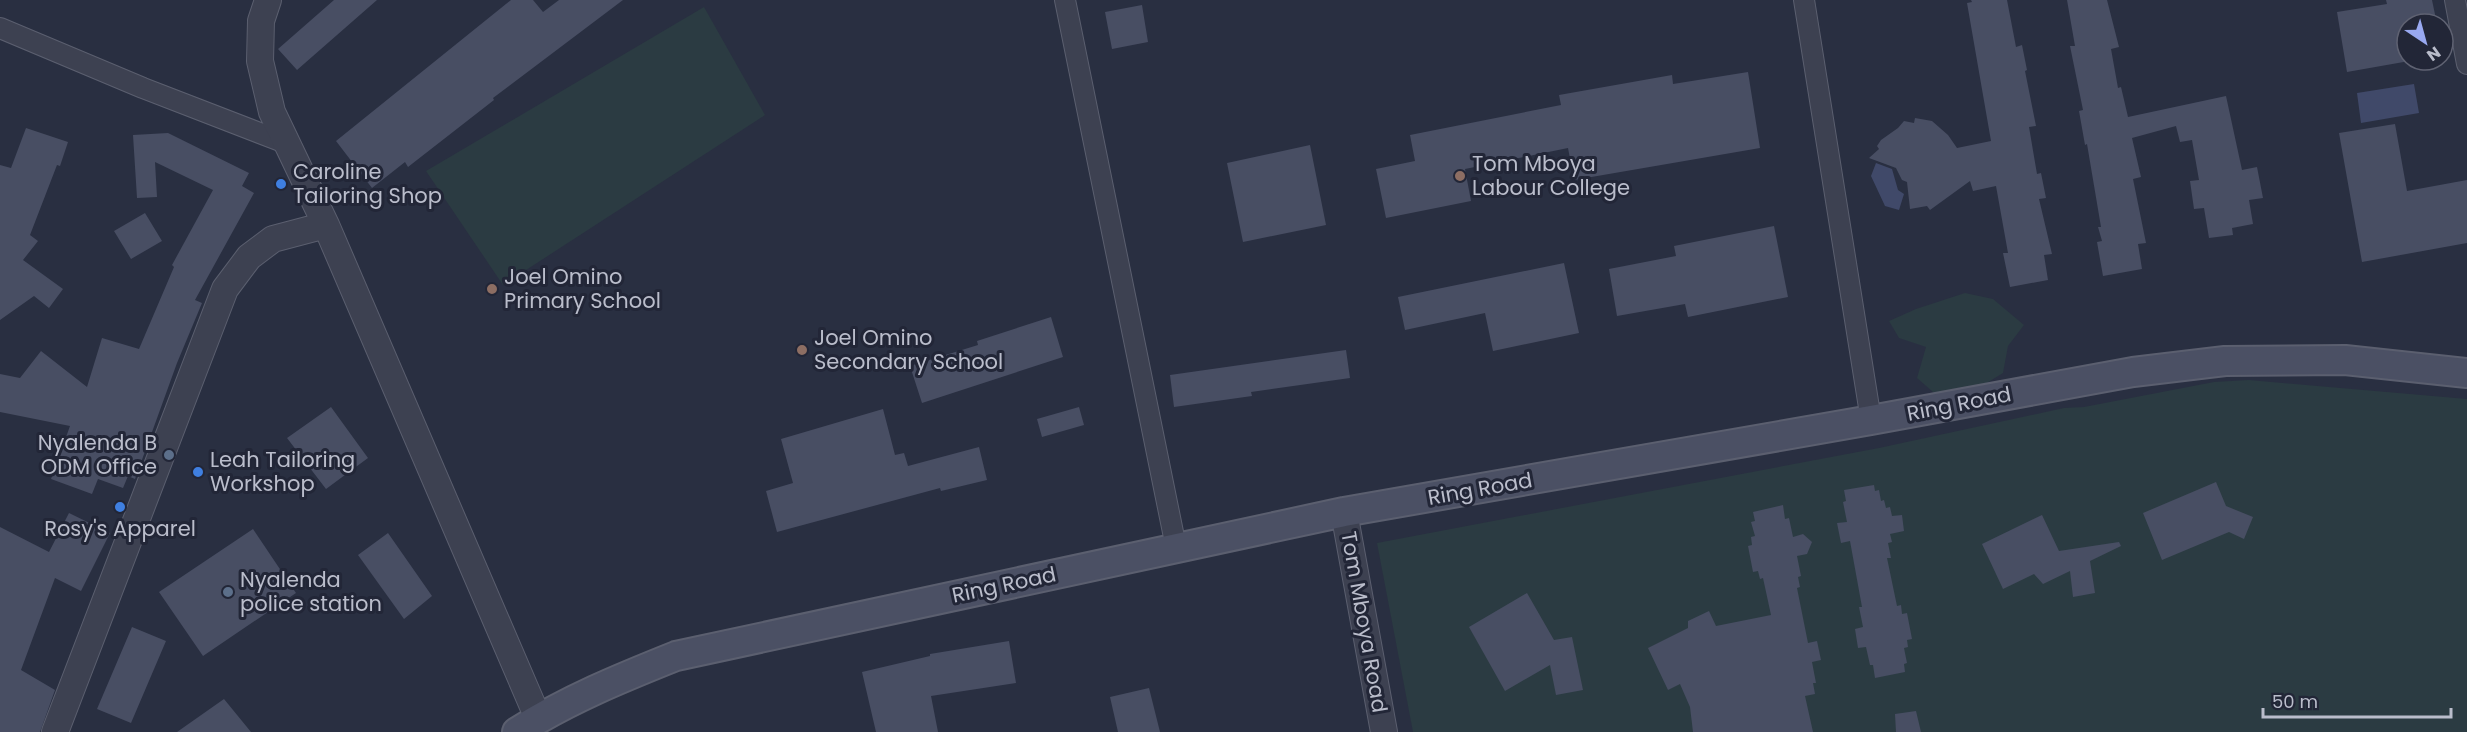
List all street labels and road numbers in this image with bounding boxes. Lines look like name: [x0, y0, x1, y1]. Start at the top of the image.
street label: Ring Road: [1904, 379, 2014, 428]
street label: Ring Road: [1425, 465, 1535, 512]
street label: Tom Mboya Road: [1334, 529, 1395, 715]
street label: Ring Road: [949, 559, 1059, 610]

